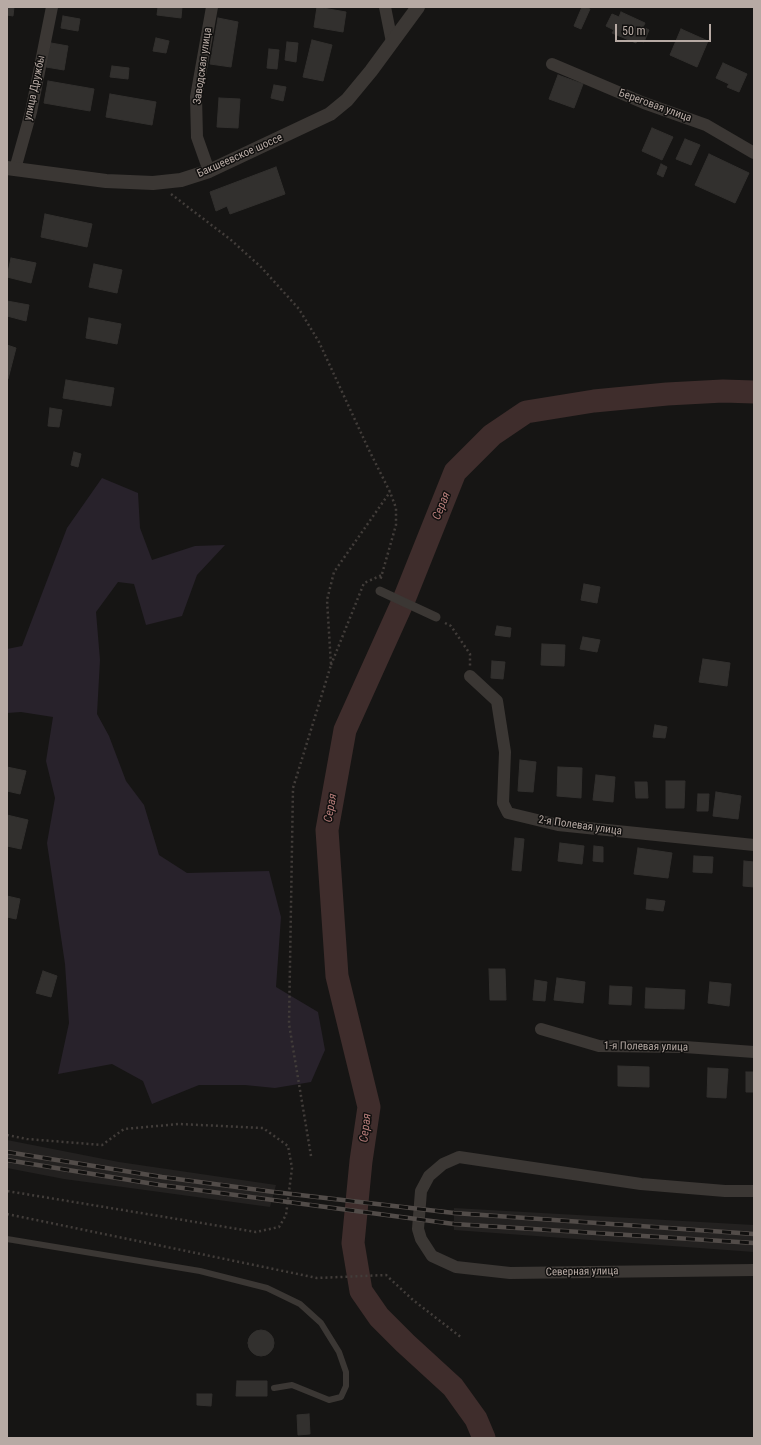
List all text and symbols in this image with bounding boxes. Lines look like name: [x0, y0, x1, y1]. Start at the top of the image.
scale bar: [617, 16, 713, 42]
text: 50 m: [622, 24, 646, 38]
street label: Заводская улица: [191, 27, 215, 105]
street label: улица Дружбы: [22, 54, 48, 122]
street label: Береговая улица: [617, 87, 693, 125]
street label: Бакшеевское шоссе: [195, 131, 285, 181]
water label: Серая: [430, 490, 454, 522]
water label: Серая: [321, 792, 341, 824]
street label: 2-я Полевая улица: [537, 814, 623, 838]
street label: 1-я Полевая улица: [604, 1040, 688, 1054]
water label: Серая: [357, 1113, 375, 1143]
street label: Северная улица: [545, 1265, 619, 1279]

